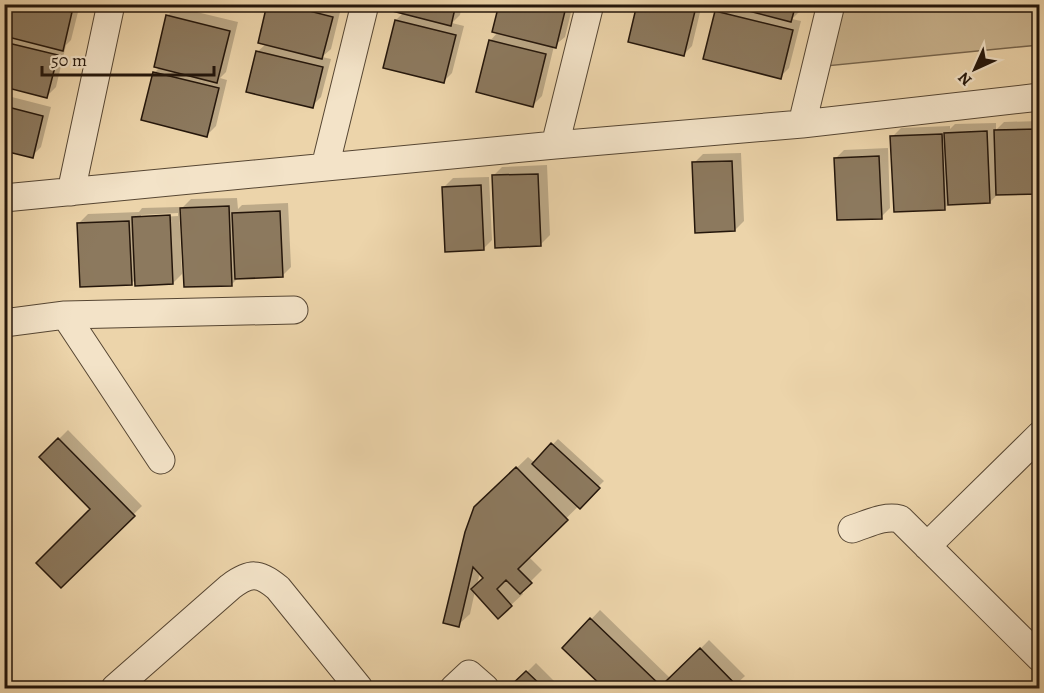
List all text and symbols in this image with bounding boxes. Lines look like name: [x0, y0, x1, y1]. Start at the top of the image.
scale bar: [42, 39, 214, 77]
north arrow: [945, 39, 1005, 99]
text: 50 m: [51, 48, 87, 72]
text: N: [953, 67, 977, 91]

